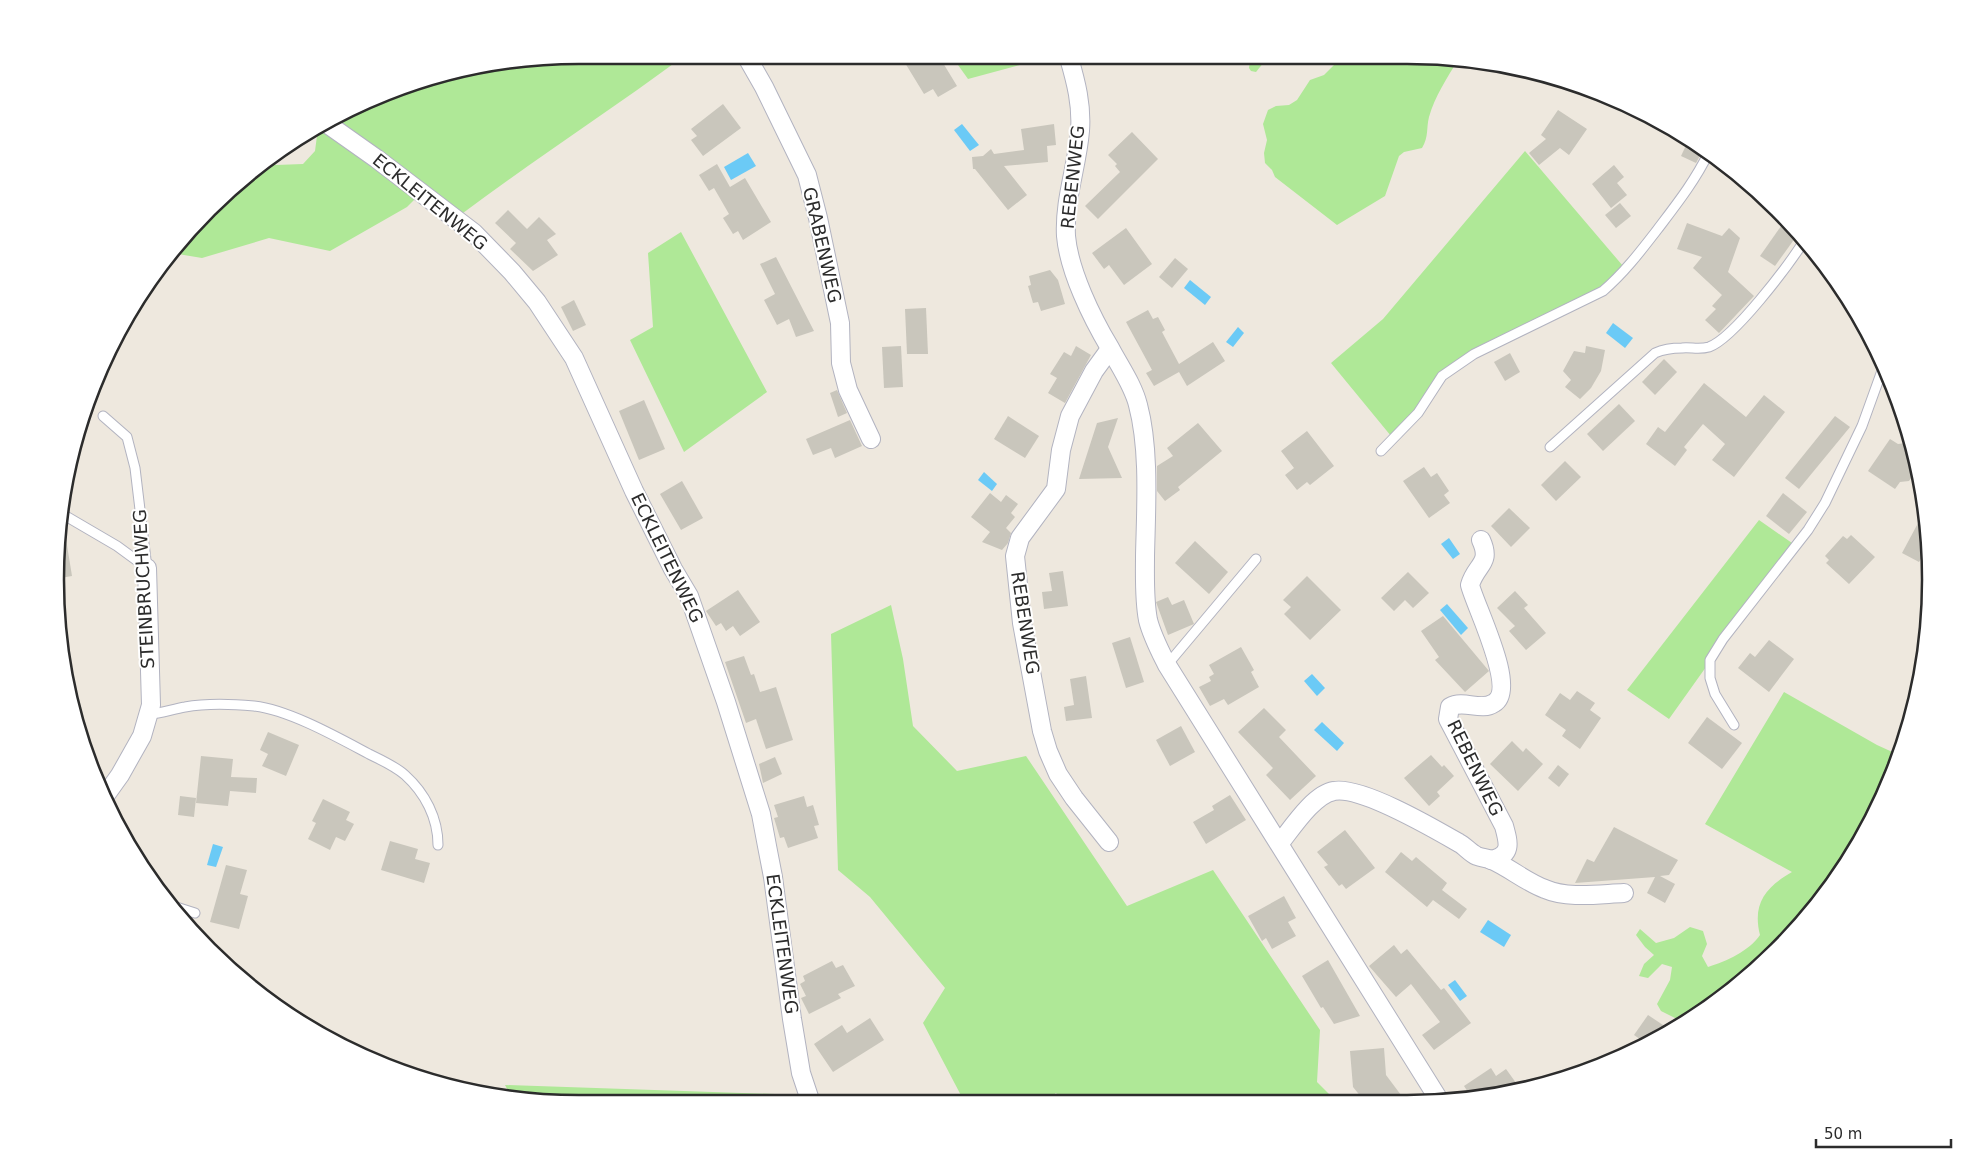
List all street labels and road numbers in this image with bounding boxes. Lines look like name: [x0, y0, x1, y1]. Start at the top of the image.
street label: REBENWEG: [1057, 124, 1088, 230]
street label: ECKLEITENWEG: [369, 149, 492, 254]
street label: GRABENWEG: [799, 185, 846, 305]
street label: ECKLEITENWEG: [627, 490, 708, 626]
street label: STEINBRUCHWEG: [129, 509, 158, 669]
street label: REBENWEG: [1007, 570, 1044, 676]
street label: REBENWEG: [1443, 716, 1508, 819]
street label: ECKLEITENWEG: [762, 872, 803, 1015]

